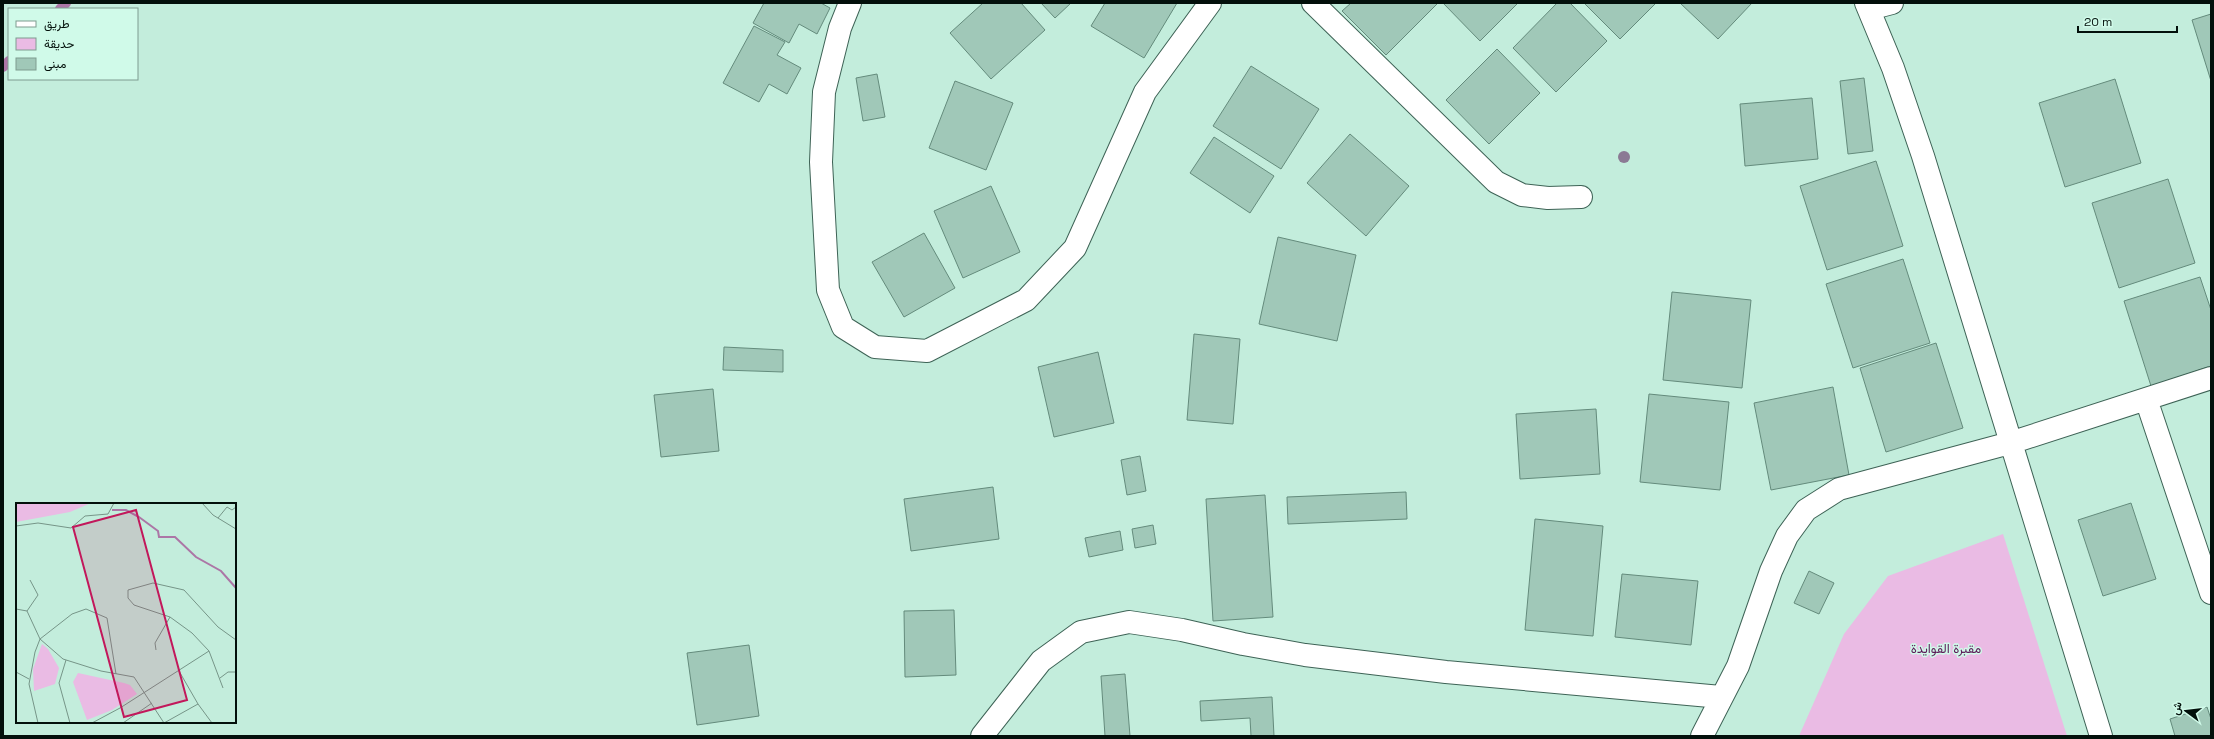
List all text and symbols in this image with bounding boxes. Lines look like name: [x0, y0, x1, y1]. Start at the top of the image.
legend: [8, 8, 138, 80]
scale bar: [2078, 8, 2177, 34]
text: 20 m: [2084, 14, 2112, 30]
text: طريق: [44, 16, 70, 32]
text: حديقة: [44, 36, 74, 52]
text: مبنى: [44, 56, 66, 72]
inset map: [16, 503, 236, 723]
park label: مقبرة القوايدة: [1911, 640, 1981, 657]
north arrow: [2166, 691, 2206, 731]
text: ش: [2168, 700, 2185, 717]

